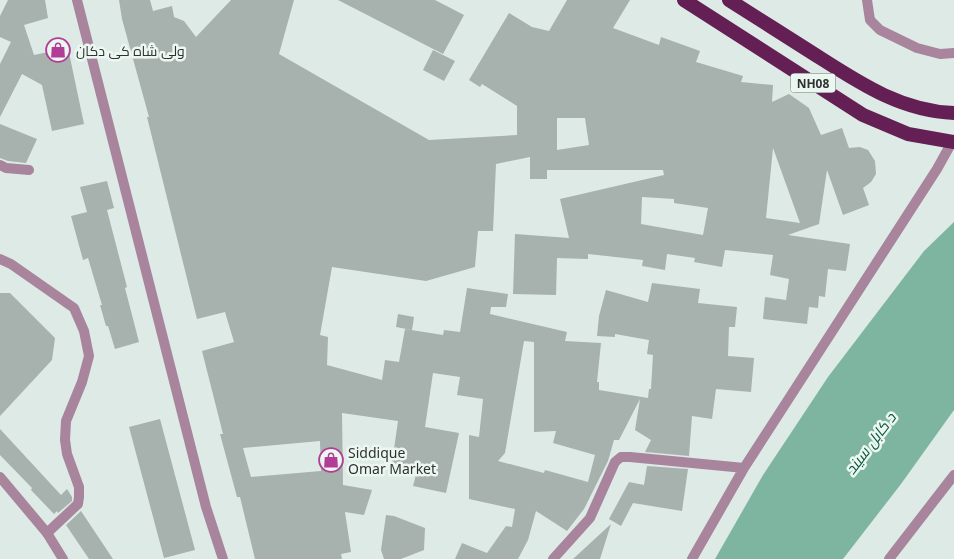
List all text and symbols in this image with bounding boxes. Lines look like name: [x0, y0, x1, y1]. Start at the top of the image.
shop icon: ولی شاہ کی دکان: [45, 37, 71, 63]
place label: ولی شاہ کی دکان: [76, 41, 185, 60]
road number: NH08: [790, 74, 836, 92]
water label: د کابل سيند: [840, 407, 900, 478]
place label: Siddique Omar Market: [348, 443, 436, 478]
shop icon: Siddique Omar Market: [318, 447, 344, 473]

